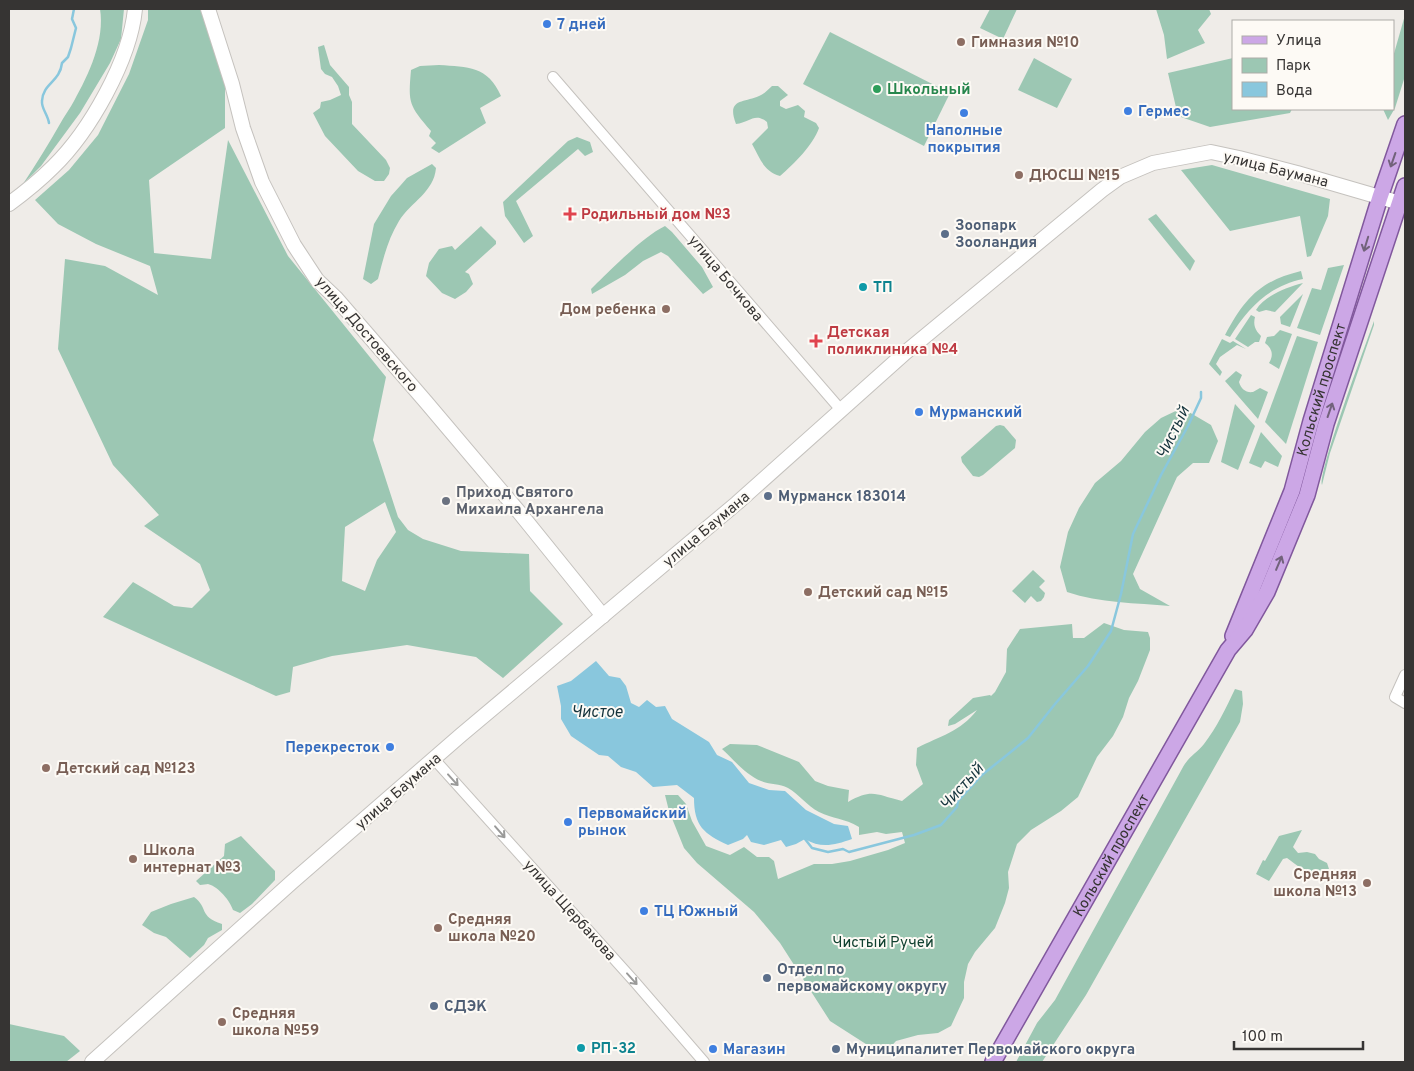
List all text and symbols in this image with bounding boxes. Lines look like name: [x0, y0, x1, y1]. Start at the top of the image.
place label: 7 дней: [557, 16, 606, 35]
marker: 7 дней: [541, 18, 553, 30]
legend: [1232, 20, 1394, 110]
text: Улица: [1276, 32, 1321, 51]
place label: Гимназия №10: [971, 34, 1079, 53]
marker: Гимназия №10: [955, 36, 967, 48]
text: Парк: [1276, 57, 1311, 76]
place label: Школьный: [887, 81, 971, 100]
text: Вода: [1276, 82, 1312, 101]
marker: Школьный: [871, 83, 883, 95]
place label: Гермес: [1138, 103, 1190, 122]
marker: Гермес: [1122, 105, 1134, 117]
marker: Наполные покрытия: [958, 107, 970, 119]
place label: Наполные покрытия: [925, 122, 1003, 158]
street label: улица Баумана: [1221, 148, 1330, 193]
one-way arrow: [1387, 152, 1397, 168]
place label: ДЮСШ №15: [1029, 167, 1120, 186]
marker: ДЮСШ №15: [1013, 169, 1025, 181]
place label: Родильный дом №3: [581, 206, 731, 225]
marker: Родильный дом №3: [563, 207, 577, 221]
place label: Зоопарк Зооландия: [955, 217, 1037, 253]
marker: Зоопарк Зооландия: [939, 228, 951, 240]
street label: улица Бочкова: [683, 232, 767, 326]
one-way arrow: [1361, 235, 1370, 251]
street label: улица Достоевского: [311, 273, 421, 397]
place label: ТП: [873, 279, 893, 298]
marker: ТП: [857, 281, 869, 293]
place label: Дом ребенка: [560, 301, 656, 320]
marker: Дом ребенка: [660, 303, 672, 315]
street label: Кольский проспект: [1294, 321, 1352, 459]
place label: Детская поликлиника №4: [827, 324, 958, 360]
marker: Детская поликлиника №4: [809, 334, 823, 348]
one-way arrow: [1326, 402, 1336, 418]
water label: Чистый: [1153, 403, 1195, 462]
place label: Мурманский: [929, 404, 1022, 423]
marker: Мурманский: [913, 406, 925, 418]
place label: Приход Святого Михаила Архангела: [456, 484, 604, 520]
street label: улица Баумана: [660, 488, 754, 572]
place label: Мурманск 183014: [778, 488, 906, 507]
marker: Мурманск 183014: [762, 490, 774, 502]
marker: Приход Святого Михаила Архангела: [440, 495, 452, 507]
one-way arrow: [1275, 556, 1284, 571]
place label: Детский сад №15: [818, 584, 948, 603]
marker: Детский сад №15: [802, 586, 814, 598]
water label: Чистое: [571, 703, 623, 723]
place label: Перекресток: [285, 739, 380, 758]
marker: Перекресток: [384, 741, 396, 753]
street label: улица Баумана: [352, 750, 446, 835]
water label: Чистый: [936, 759, 989, 815]
place label: Детский сад №123: [56, 760, 195, 779]
marker: Детский сад №123: [40, 762, 52, 774]
one-way arrow: [448, 773, 459, 786]
street label: Кольский проспект: [1070, 791, 1155, 921]
place label: Первомайский рынок: [578, 805, 687, 841]
marker: Первомайский рынок: [562, 816, 574, 828]
one-way arrow: [494, 826, 506, 839]
place label: Школа интернат №3: [143, 842, 241, 878]
marker: Школа интернат №3: [127, 853, 139, 865]
street label: улица Щербакова: [518, 857, 619, 965]
place label: Средняя школа №13: [1273, 866, 1357, 902]
marker: Средняя школа №13: [1361, 877, 1373, 889]
place label: ТЦ Южный: [654, 903, 738, 922]
marker: ТЦ Южный: [638, 905, 650, 917]
place label: Средняя школа №20: [448, 911, 536, 947]
marker: Средняя школа №20: [432, 922, 444, 934]
park label: Чистый Ручей: [832, 934, 934, 953]
place label: Отдел по первомайскому округу: [777, 961, 947, 997]
marker: Отдел по первомайскому округу: [761, 972, 773, 984]
one-way arrow: [627, 973, 638, 986]
place label: СДЭК: [444, 998, 487, 1017]
marker: СДЭК: [428, 1000, 440, 1012]
place label: Средняя школа №59: [232, 1005, 319, 1041]
marker: Средняя школа №59: [216, 1016, 228, 1028]
scale bar: [1234, 1018, 1363, 1050]
text: 100 m: [1242, 1028, 1283, 1047]
place label: РП-32: [591, 1040, 636, 1059]
place label: Магазин: [723, 1041, 786, 1060]
place label: Муниципалитет Первомайского округа: [846, 1041, 1135, 1060]
marker: РП-32: [575, 1042, 587, 1054]
marker: Магазин: [707, 1043, 719, 1055]
marker: Муниципалитет Первомайского округа: [830, 1043, 842, 1055]

